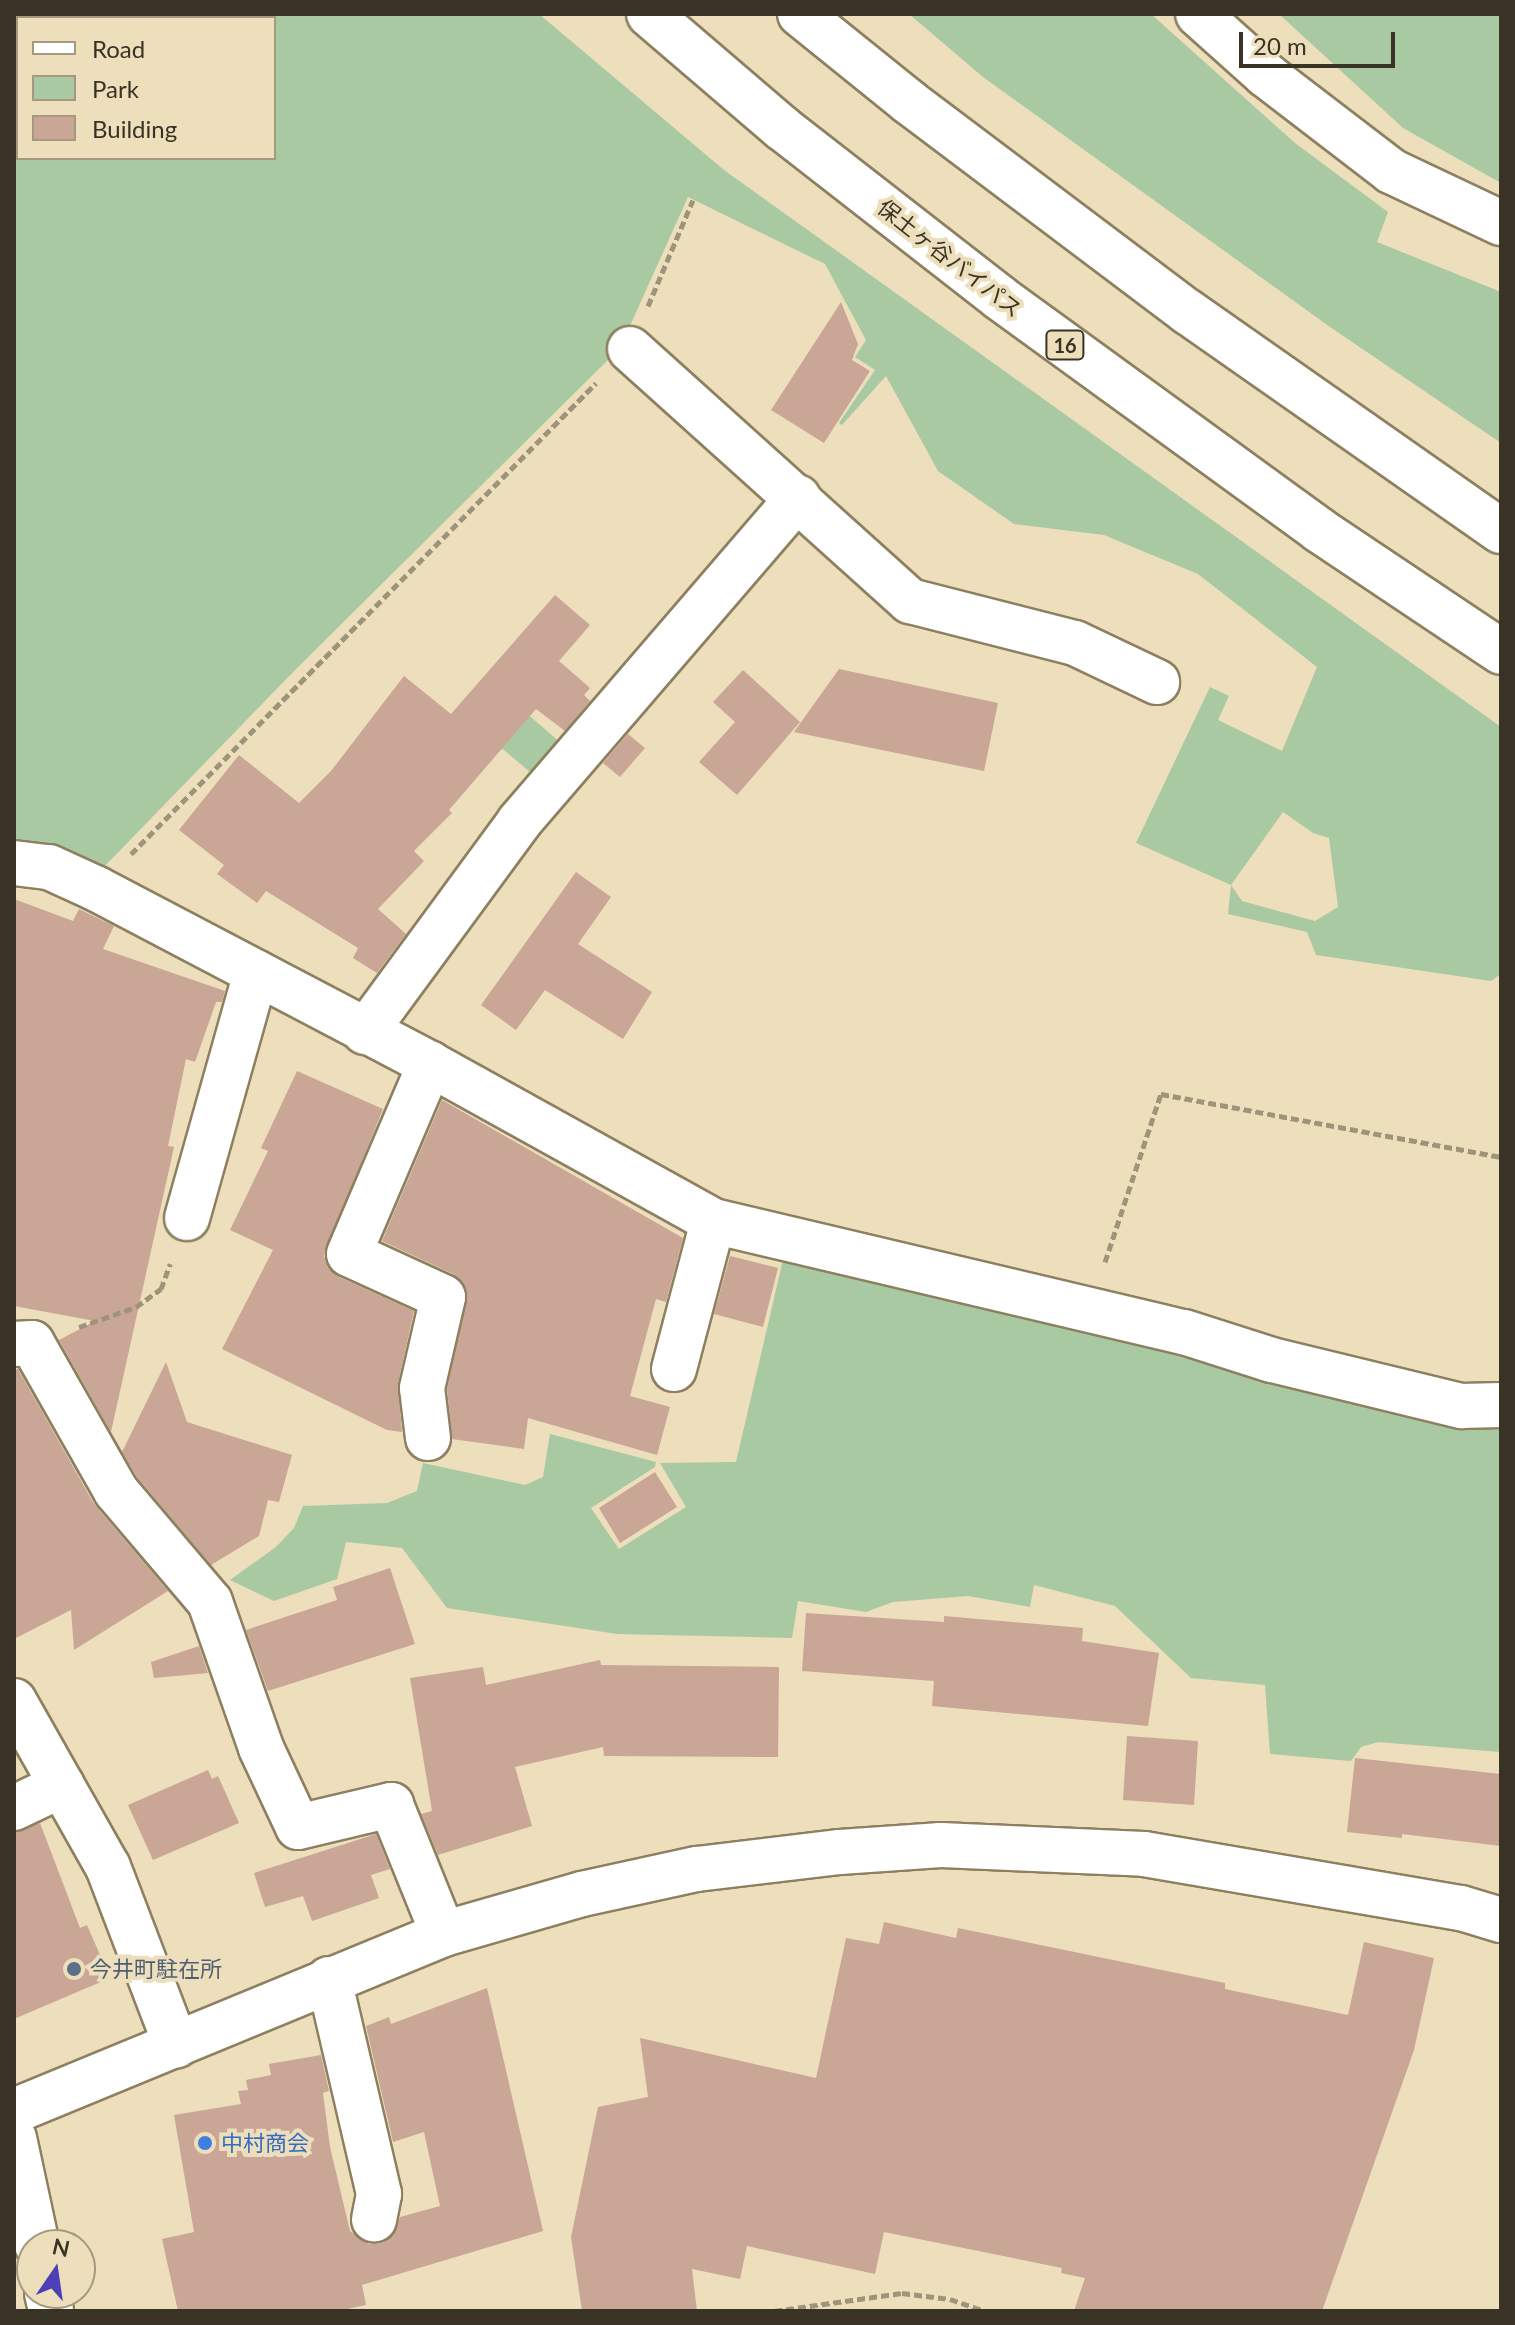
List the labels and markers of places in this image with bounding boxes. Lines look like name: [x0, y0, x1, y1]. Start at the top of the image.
place label: 今井町駐在所: [90, 1956, 222, 1982]
marker: 今井町駐在所: [65, 1960, 83, 1978]
place label: 中村商会: [221, 2130, 309, 2156]
marker: 中村商会: [196, 2134, 214, 2152]

